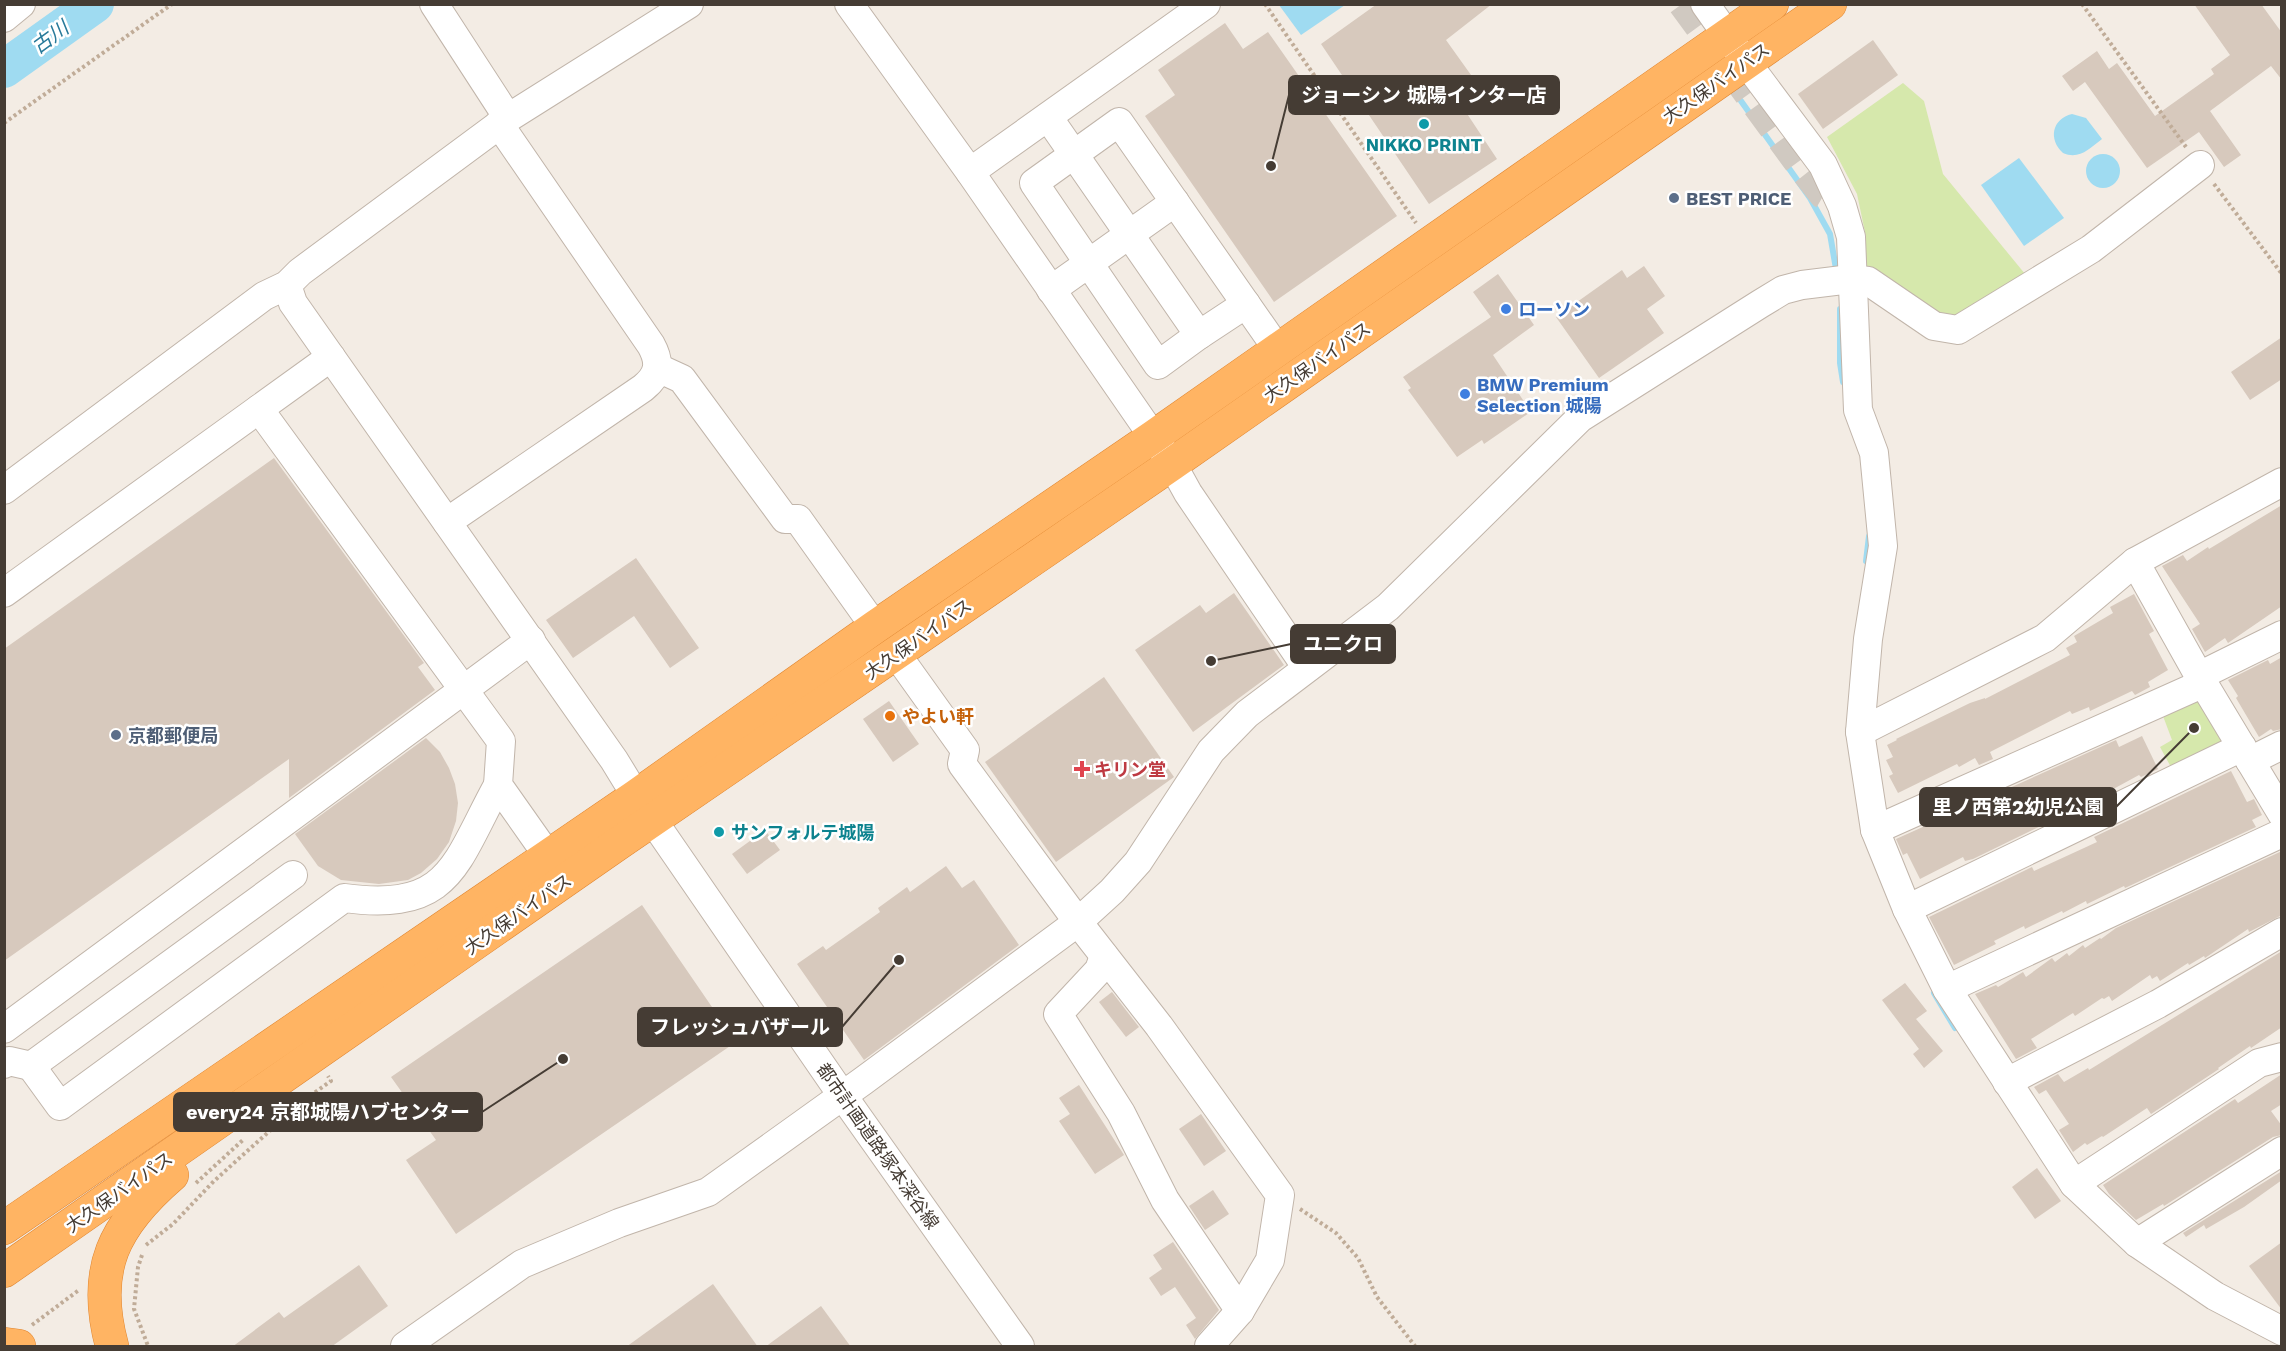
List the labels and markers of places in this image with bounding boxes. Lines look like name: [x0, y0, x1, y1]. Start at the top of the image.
callout: ジョーシン 城陽インター店: [1289, 76, 1559, 114]
marker: NIKKO PRINT: [1417, 117, 1431, 131]
place label: NIKKO PRINT: [1366, 134, 1483, 155]
place label: BEST PRICE: [1686, 188, 1791, 209]
marker: BEST PRICE: [1667, 191, 1681, 205]
place label: ローソン: [1518, 299, 1590, 320]
marker: ローソン: [1499, 302, 1513, 316]
place label: BMW Premium Selection 城陽: [1477, 374, 1609, 416]
marker: BMW Premium Selection 城陽: [1458, 387, 1472, 401]
callout: ユニクロ: [1291, 625, 1395, 663]
place label: やよい軒: [902, 706, 974, 727]
marker: やよい軒: [883, 709, 897, 723]
place label: 京都郵便局: [128, 725, 218, 746]
marker: 京都郵便局: [109, 728, 123, 742]
place label: キリン堂: [1094, 759, 1166, 780]
marker: キリン堂: [1075, 762, 1089, 776]
callout: 里ノ西第2幼児公園: [1920, 788, 2116, 826]
place label: サンフォルテ城陽: [731, 822, 874, 843]
marker: サンフォルテ城陽: [712, 825, 726, 839]
callout: フレッシュバザール: [638, 1008, 842, 1046]
callout: every24 京都城陽ハブセンター: [174, 1093, 482, 1131]

